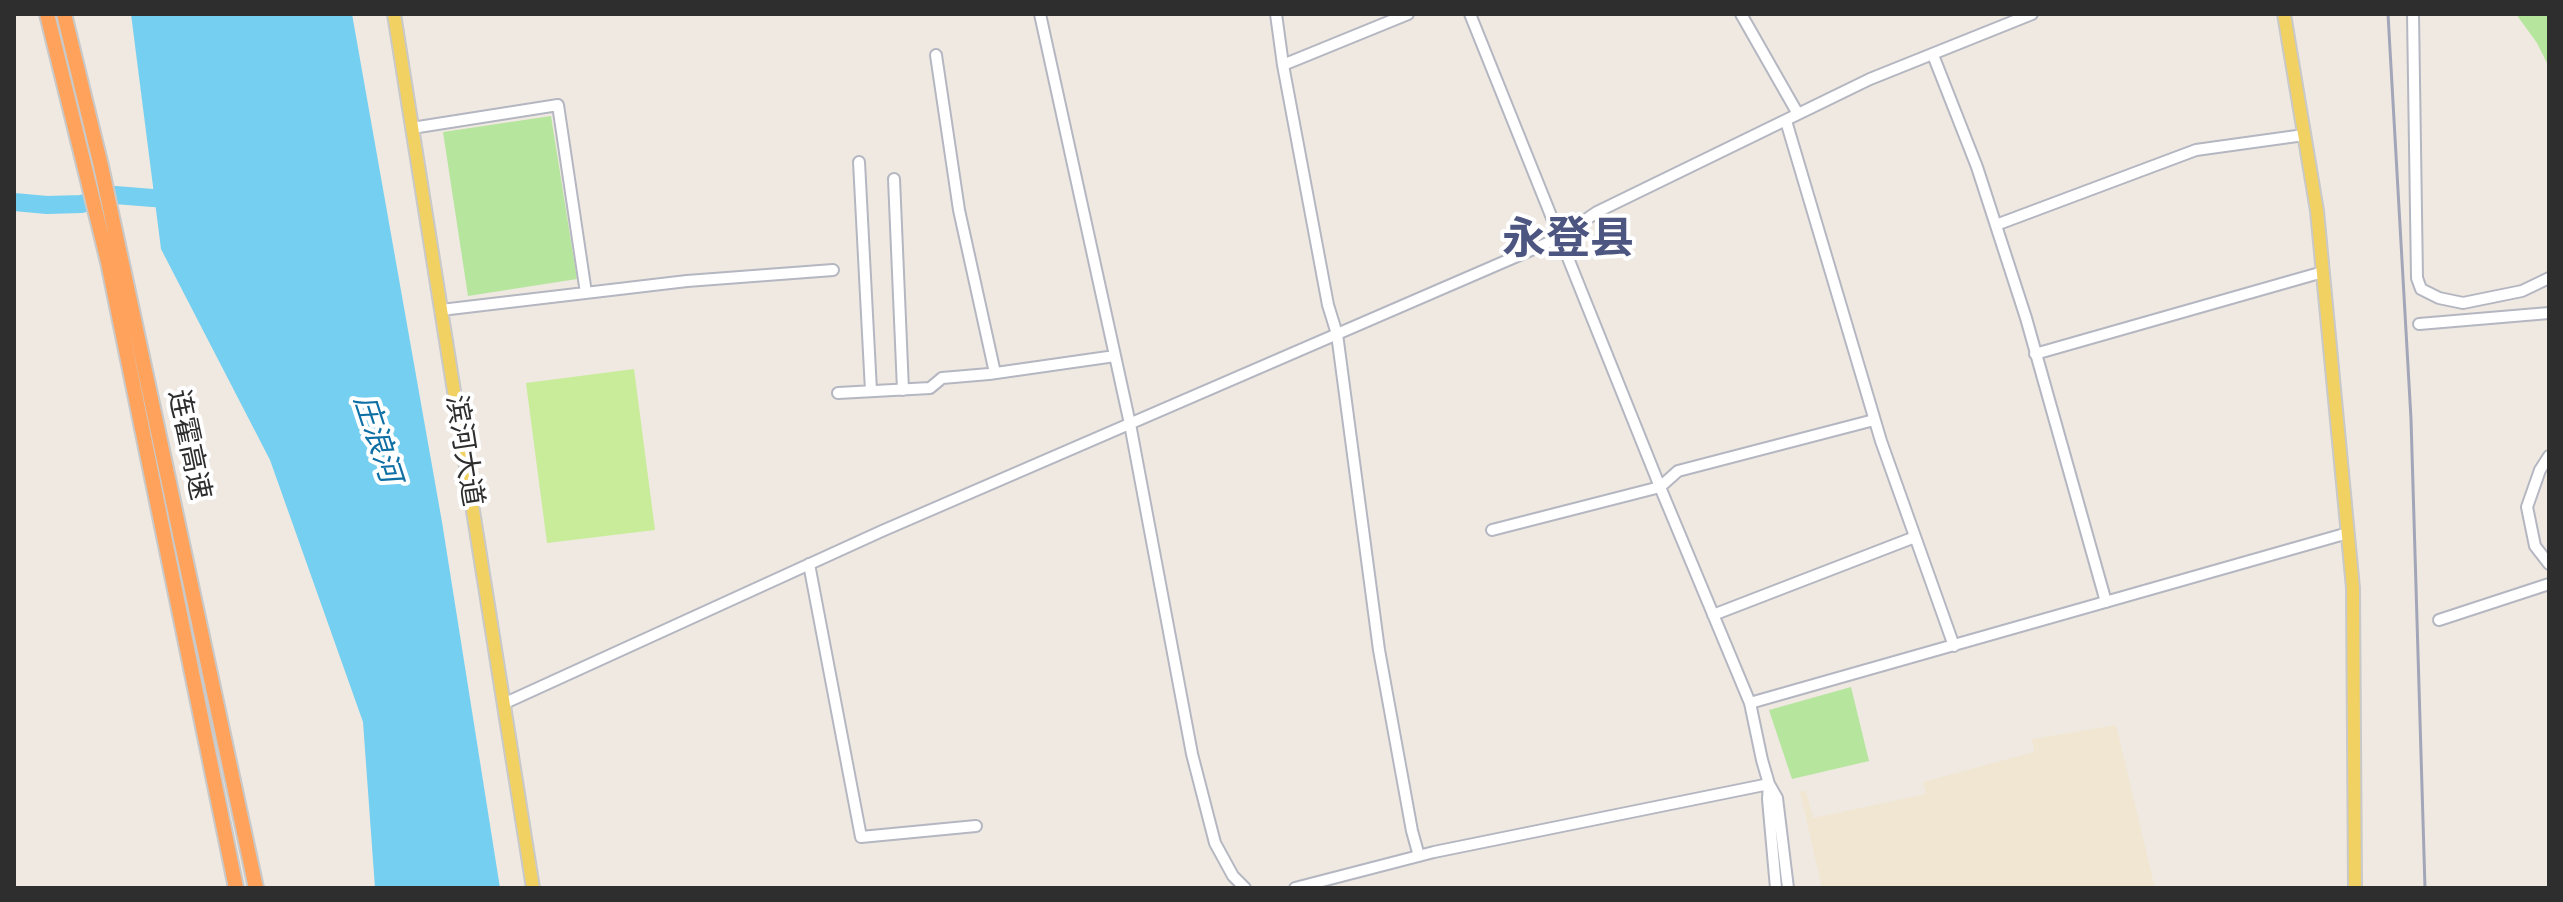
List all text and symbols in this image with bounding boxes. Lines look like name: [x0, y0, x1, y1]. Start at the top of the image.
district label: 永登县: [1502, 215, 1634, 267]
street label: 连霍高速: [160, 387, 216, 503]
water label: 庄浪河: [345, 391, 407, 487]
street label: 滨河大道: [438, 393, 488, 509]

